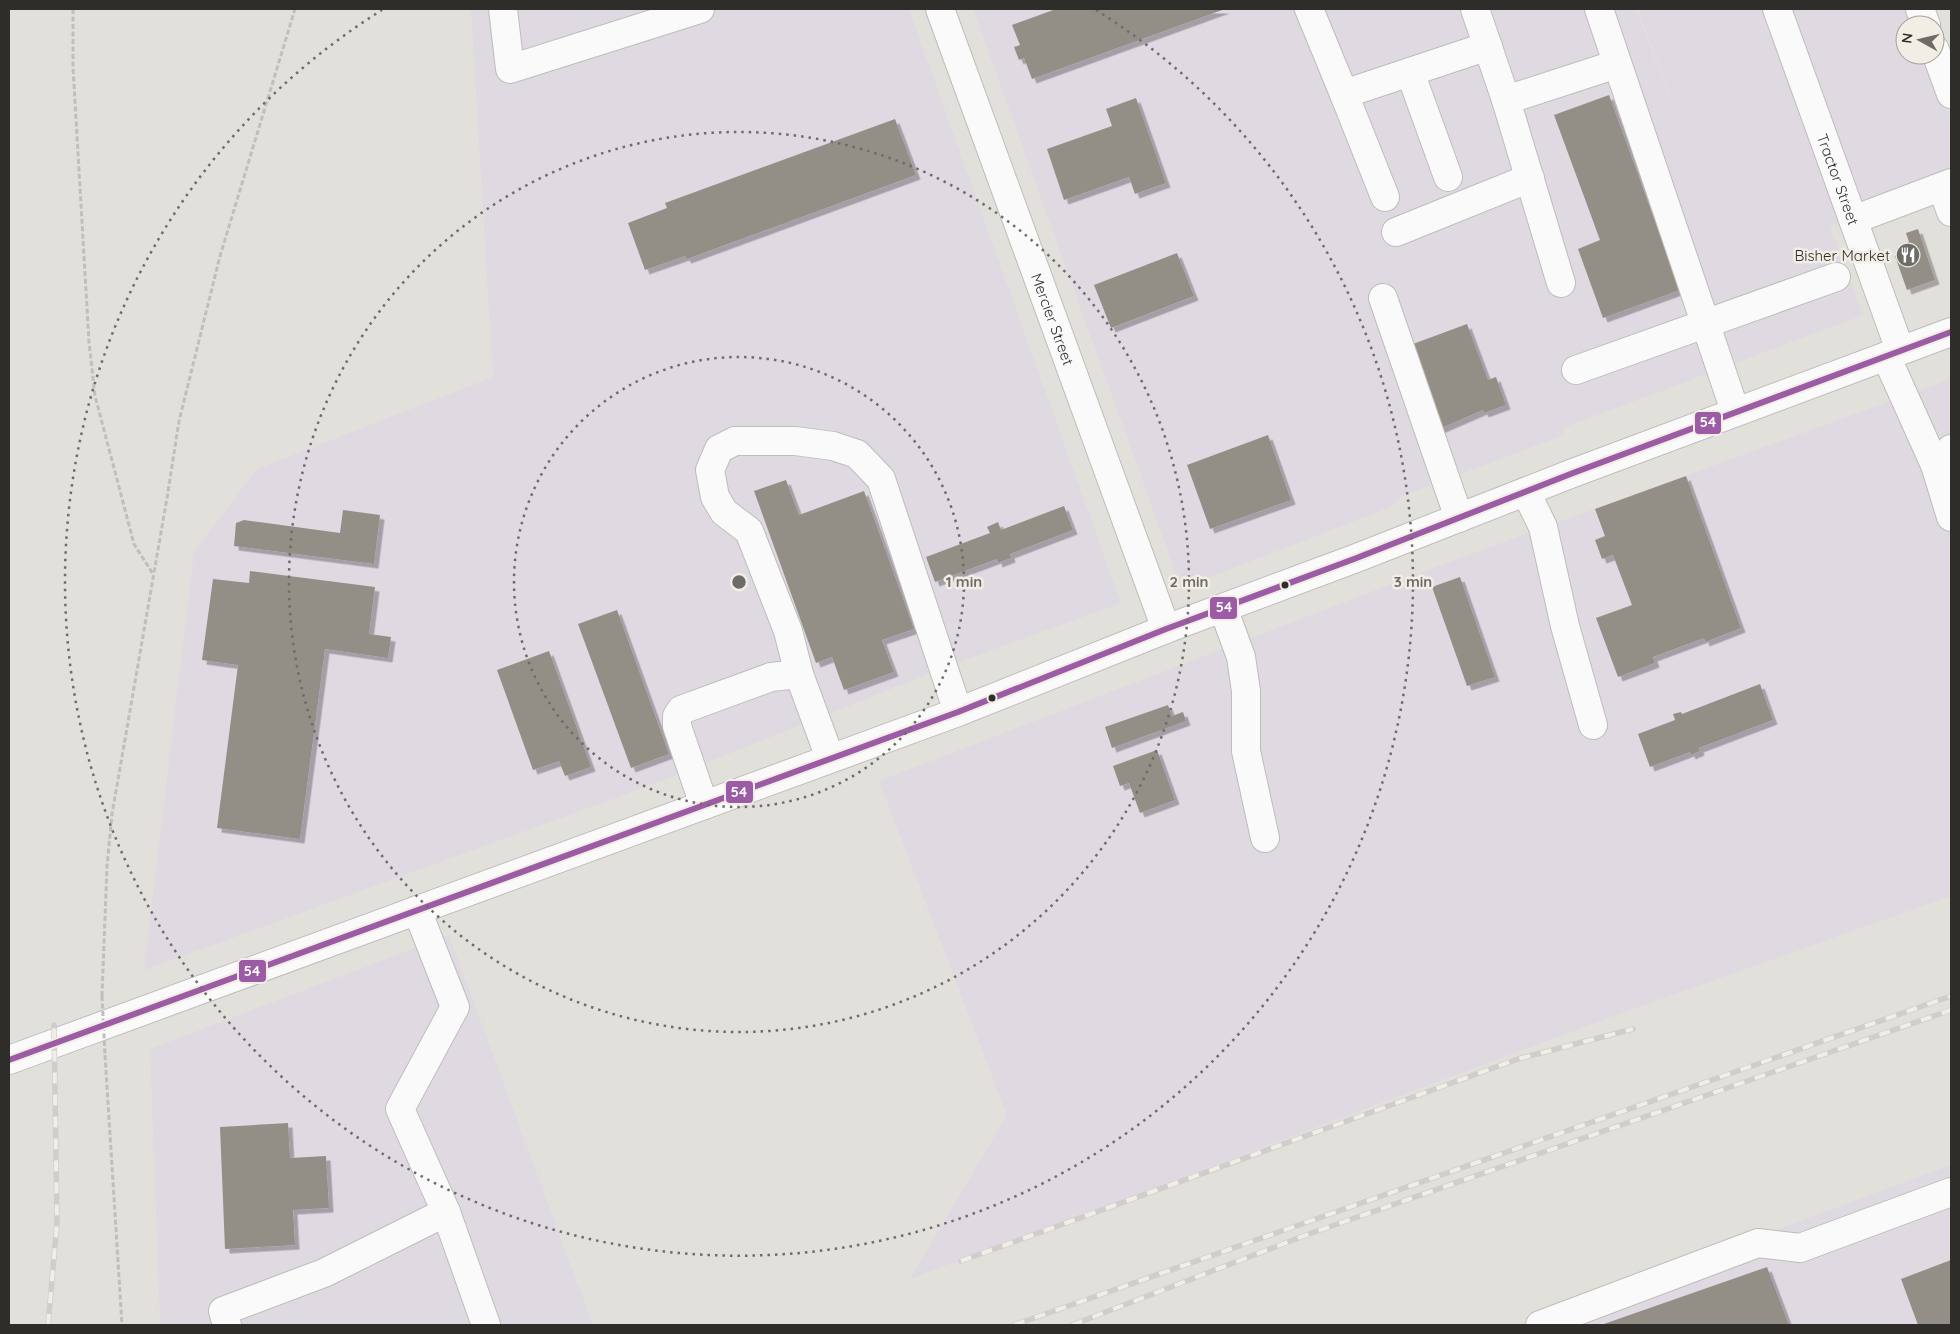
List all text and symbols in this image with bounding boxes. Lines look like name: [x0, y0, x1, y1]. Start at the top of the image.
north arrow: [1895, 15, 1945, 65]
text: N: [1897, 32, 1917, 45]
street label: Tractor Street: [1813, 131, 1864, 227]
restaurant icon: Bisher Market: [1895, 242, 1921, 268]
place label: Bisher Market: [1795, 246, 1890, 265]
street label: Mercier Street: [1028, 270, 1079, 368]
line badge: 54: [1694, 411, 1722, 435]
text: 54: [1700, 413, 1716, 431]
text: 1 min: [946, 572, 982, 591]
text: 2 min: [1169, 572, 1209, 591]
text: 3 min: [1394, 572, 1432, 591]
centre of rings: [730, 573, 748, 591]
unlabelled marker: [1280, 580, 1290, 590]
line badge: 54: [1209, 596, 1238, 620]
text: 54: [1216, 598, 1232, 616]
unlabelled marker: [987, 693, 997, 703]
line badge: 54: [725, 780, 754, 804]
text: 54: [731, 783, 747, 801]
line badge: 54: [238, 959, 267, 983]
text: 54: [244, 962, 260, 980]

